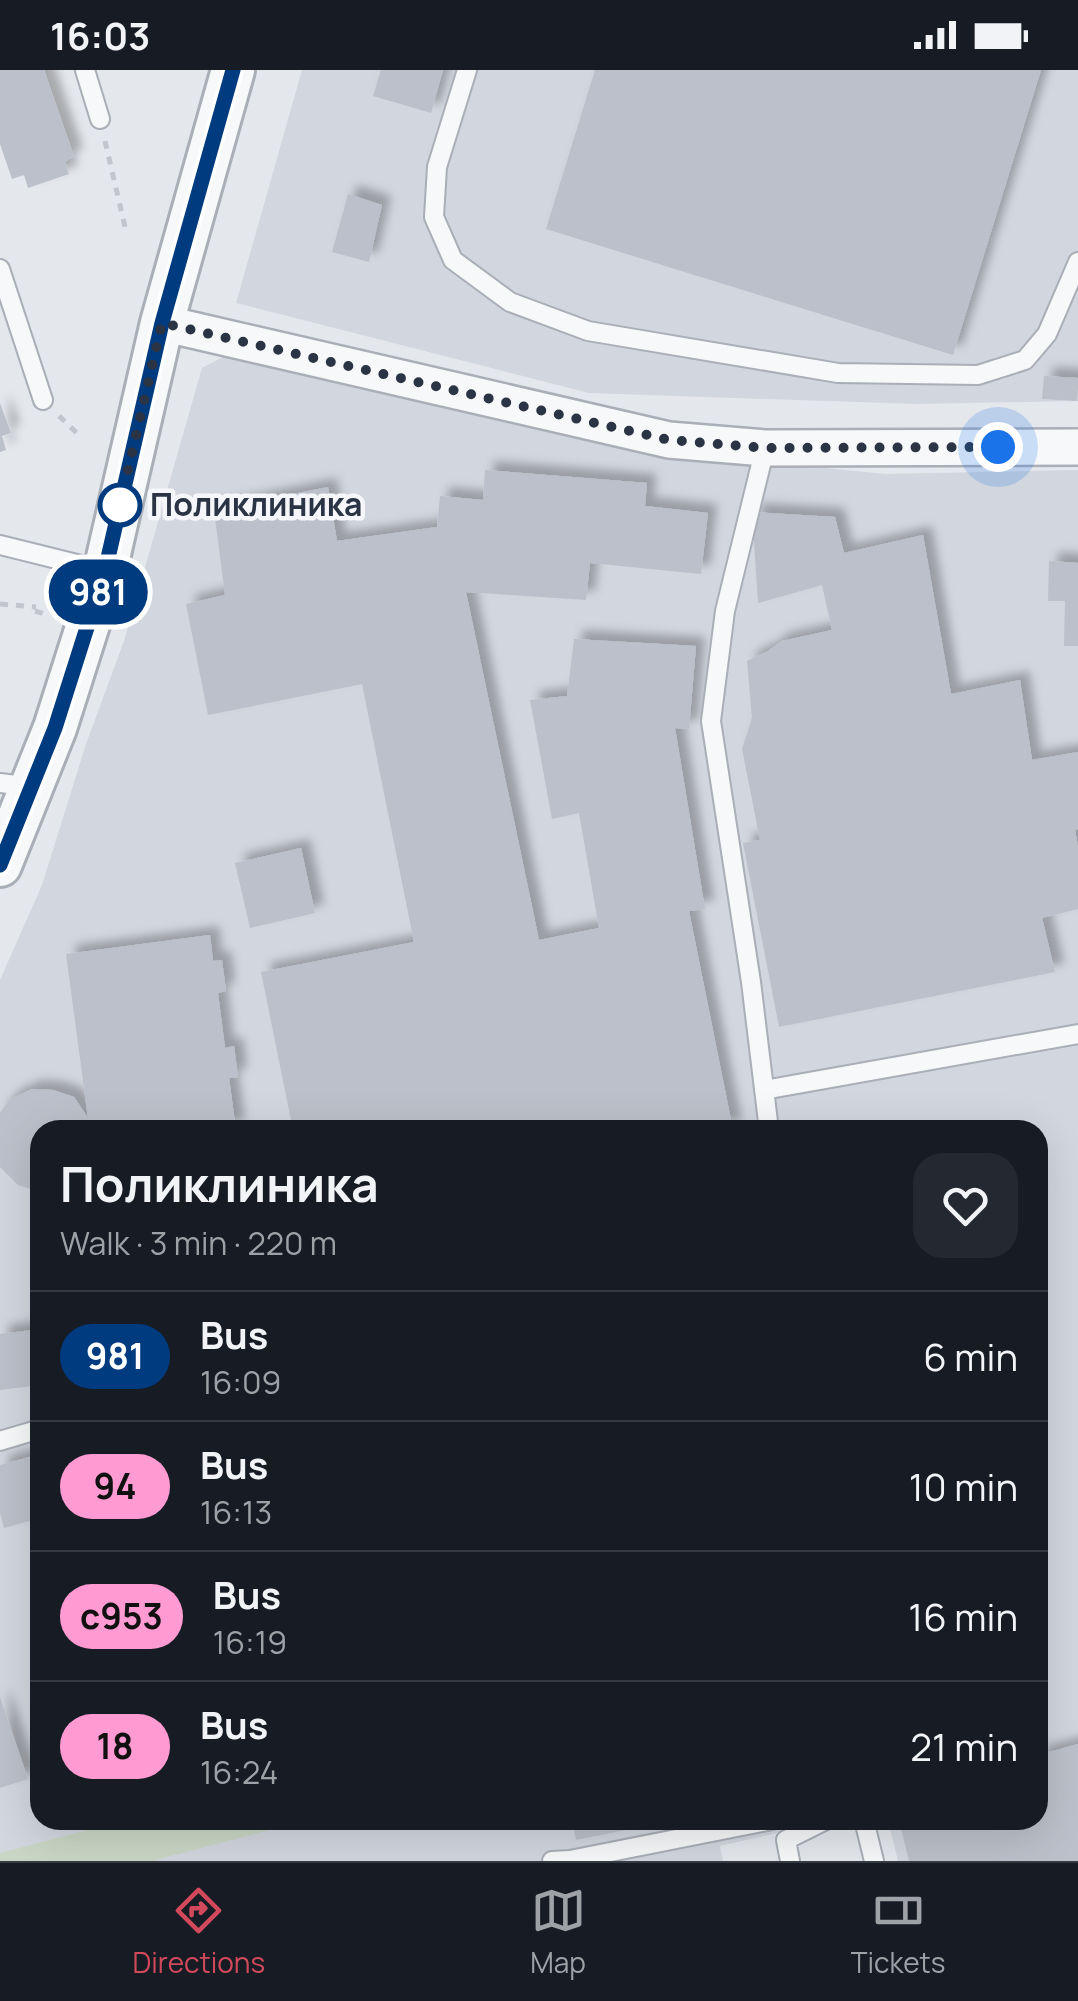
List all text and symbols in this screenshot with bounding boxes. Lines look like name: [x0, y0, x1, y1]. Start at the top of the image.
text: 16:03: [50, 9, 150, 61]
your location: [973, 422, 1023, 472]
place label: Поликлиника: [150, 482, 362, 526]
marker: Поликлиника: [99, 484, 141, 526]
line badge: 981: [41, 560, 156, 624]
text: 981: [69, 568, 127, 616]
text: Поликлиника: [60, 1151, 379, 1216]
button: heart: [913, 1153, 1018, 1258]
text: Walk · 3 min · 220 m: [60, 1221, 337, 1265]
text: Bus: [200, 1308, 268, 1360]
text: 6 min: [923, 1330, 1018, 1382]
text: 981: [86, 1332, 144, 1380]
text: 16:09: [200, 1360, 281, 1404]
text: Bus: [200, 1438, 268, 1490]
text: 10 min: [909, 1460, 1018, 1512]
text: 94: [93, 1462, 137, 1510]
text: 16:13: [200, 1490, 272, 1534]
text: Bus: [213, 1568, 281, 1620]
text: 16 min: [908, 1590, 1018, 1642]
text: с953: [80, 1592, 163, 1640]
text: 16:19: [213, 1620, 287, 1664]
text: Bus: [200, 1698, 268, 1750]
text: 21 min: [910, 1720, 1018, 1772]
text: 18: [97, 1722, 133, 1770]
text: 16:24: [200, 1750, 278, 1794]
tab: Directions: [133, 1883, 265, 1981]
tab: Map: [530, 1883, 586, 1981]
tab: Tickets: [851, 1883, 945, 1981]

